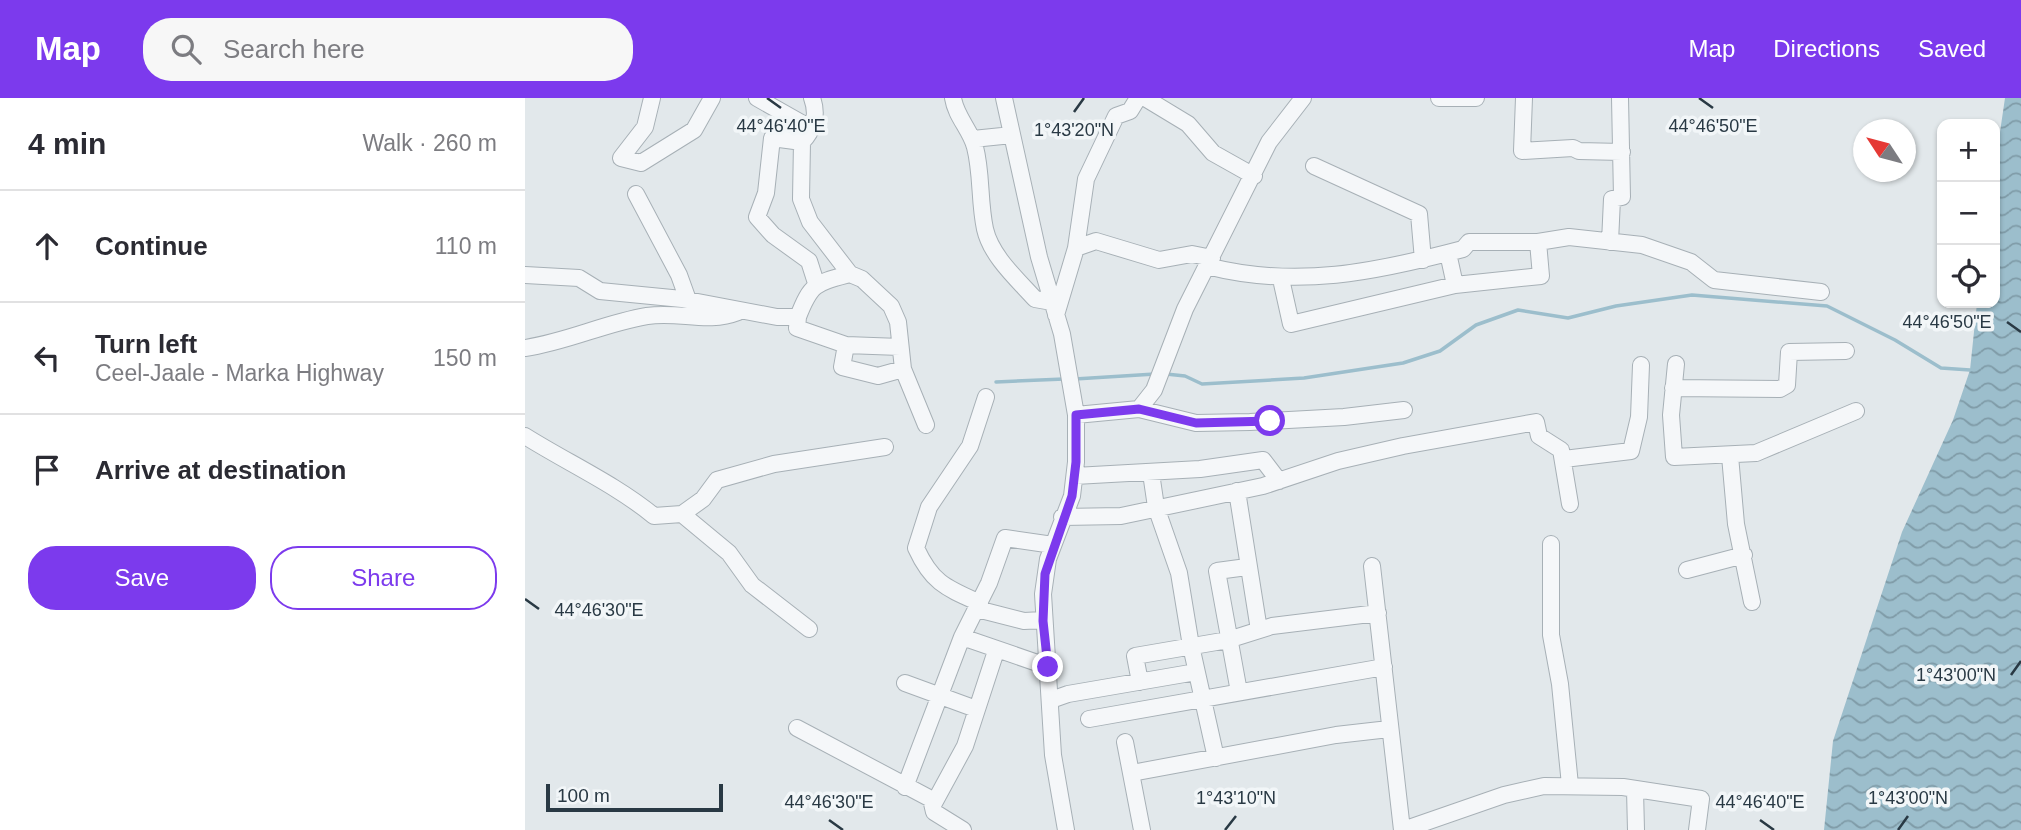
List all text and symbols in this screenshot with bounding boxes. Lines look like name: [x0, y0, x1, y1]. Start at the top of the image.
search box: [143, 18, 633, 81]
text: Map: [35, 30, 101, 67]
icon: search: [167, 30, 205, 68]
text: Search here: [223, 34, 365, 64]
text: Map: [1689, 35, 1735, 62]
text: Directions: [1773, 35, 1880, 62]
text: Saved: [1918, 35, 1986, 62]
text: 44°46'40"E: [736, 116, 826, 136]
text: 44°46'50"E: [1668, 116, 1758, 136]
north arrow: [1853, 119, 1916, 182]
map controls: [1937, 119, 2000, 308]
button: +: [1937, 119, 2000, 182]
text: 1°43'20"N: [1034, 120, 1114, 140]
text: 4 min: [28, 127, 106, 160]
text: Walk · 260 m: [362, 130, 497, 156]
button: −: [1937, 182, 2000, 245]
icon: ahead: [28, 227, 66, 265]
text: Continue: [95, 231, 208, 261]
text: 110 m: [435, 233, 497, 259]
button: locate: [1937, 245, 2000, 308]
text: 44°46'50"E: [1902, 312, 1992, 332]
text: Turn left: [95, 329, 197, 359]
icon: left: [28, 339, 66, 377]
text: 150 m: [433, 345, 497, 371]
text: Ceel-Jaale - Marka Highway: [95, 360, 384, 386]
route start: [1254, 405, 1285, 436]
icon: arrive: [28, 451, 66, 489]
text: Arrive at destination: [95, 455, 346, 485]
button: Save: [28, 546, 256, 610]
button: Share: [270, 546, 497, 610]
text: 44°46'30"E: [554, 600, 644, 620]
route end: [1032, 651, 1063, 682]
text: 1°43'00"N: [1916, 665, 1996, 685]
scale bar: [546, 781, 723, 813]
text: 100 m: [557, 785, 610, 806]
text: 1°43'10"N: [1196, 788, 1276, 808]
text: 1°43'00"N: [1868, 788, 1948, 808]
text: 44°46'30"E: [784, 792, 874, 812]
text: 44°46'40"E: [1715, 792, 1805, 812]

